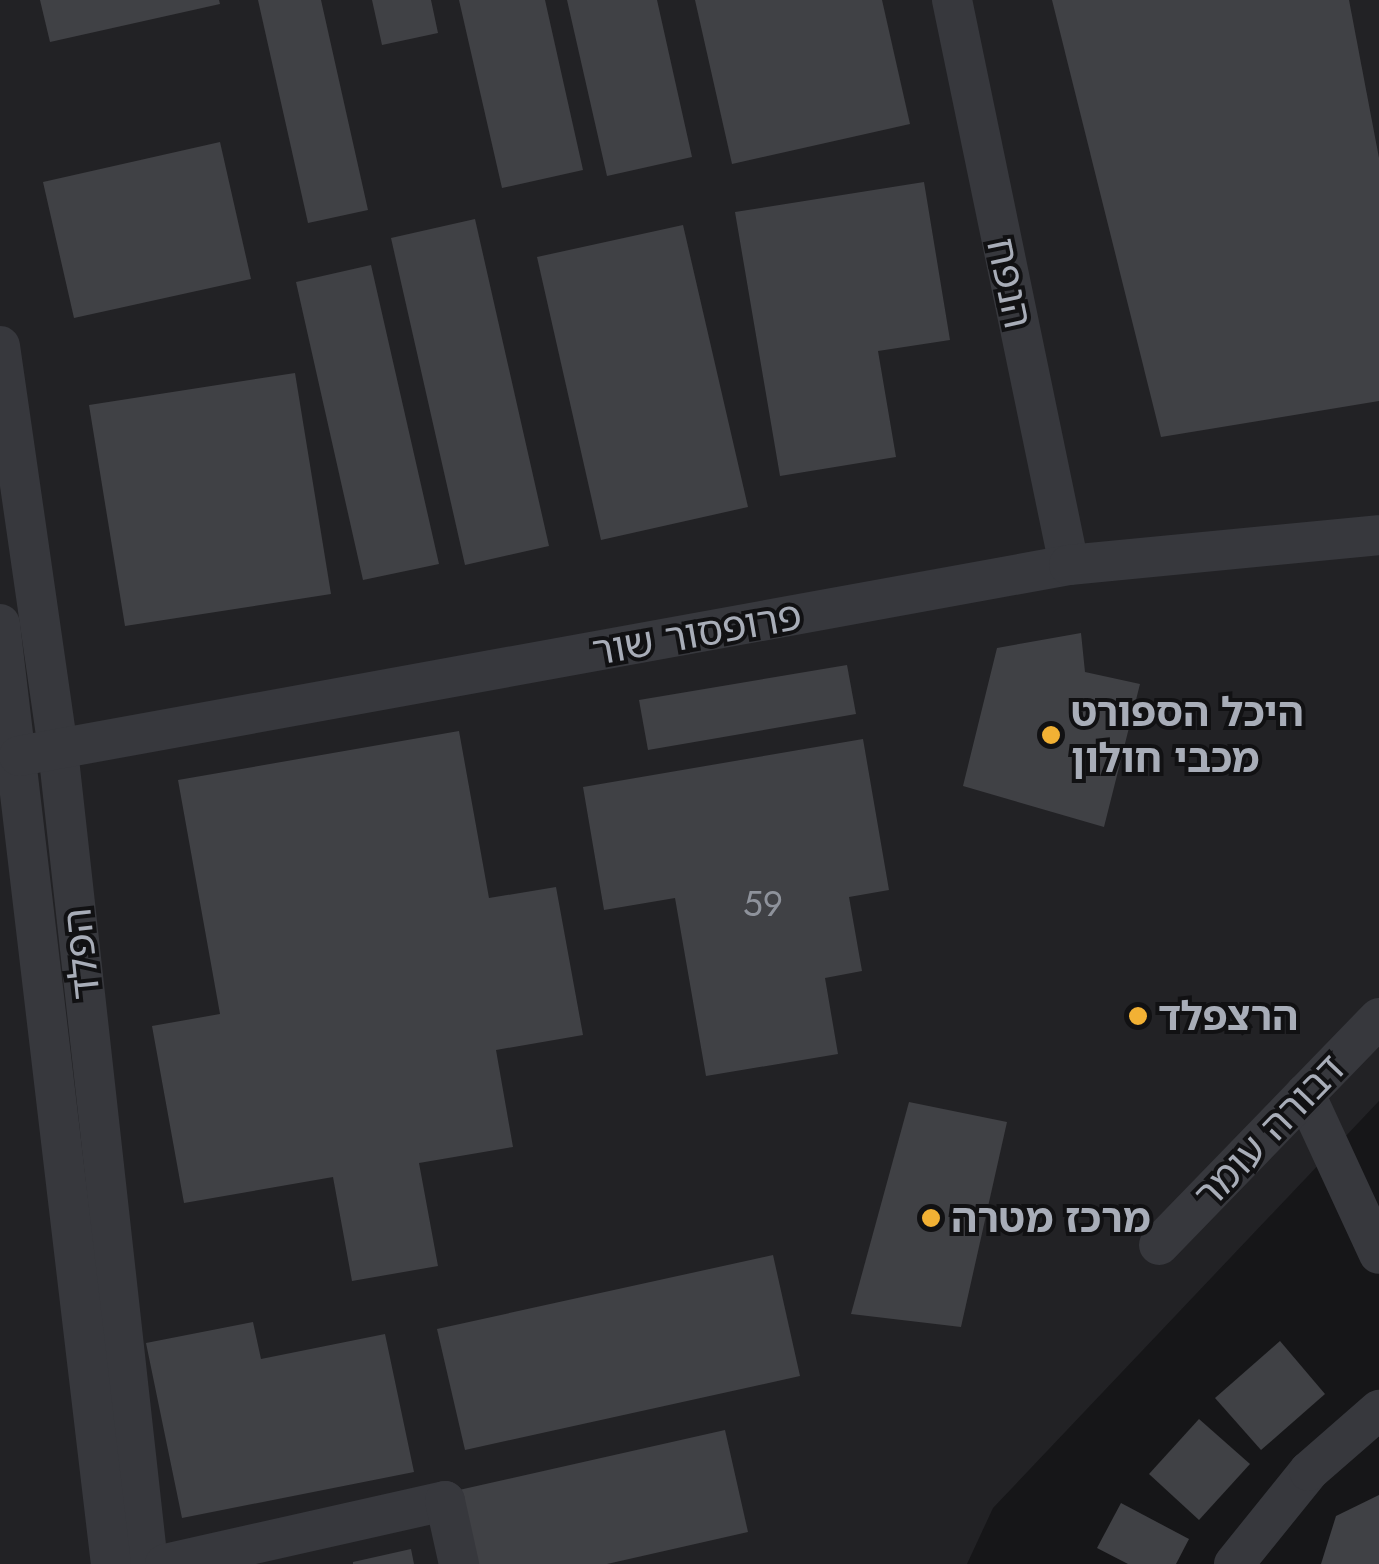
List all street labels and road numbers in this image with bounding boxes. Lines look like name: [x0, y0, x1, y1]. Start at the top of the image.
street label: הנפח: [977, 234, 1043, 332]
street label: פרופסור שור: [589, 591, 805, 675]
street label: הפלד: [52, 906, 110, 1002]
street label: דבורה עומר: [1184, 1044, 1354, 1218]

